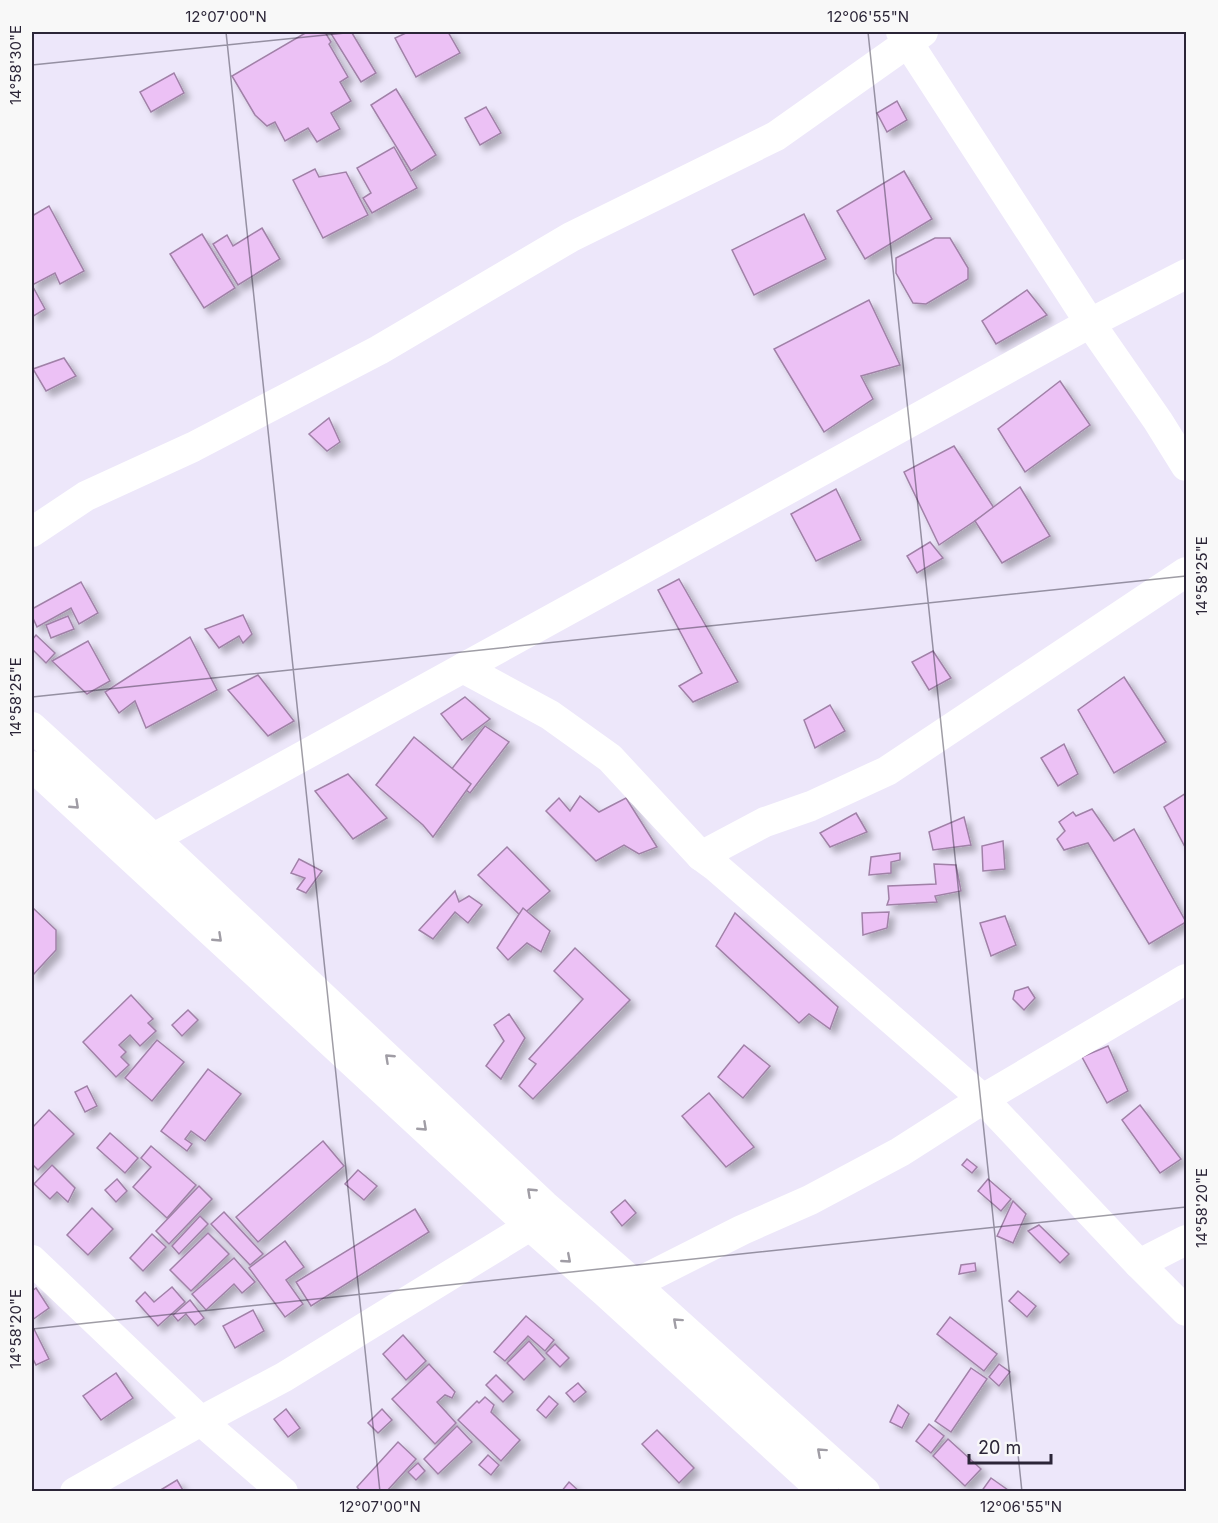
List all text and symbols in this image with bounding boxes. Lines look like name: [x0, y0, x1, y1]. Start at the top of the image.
text: 12°07'00"N: [185, 7, 267, 26]
text: 12°06'55"N: [827, 7, 909, 26]
text: 14°58'30"E: [6, 25, 25, 105]
text: 14°58'25"E: [1192, 536, 1211, 616]
text: 14°58'25"E: [6, 657, 25, 737]
one-way arrow: [68, 798, 79, 809]
one-way arrow: [211, 931, 222, 942]
one-way arrow: [385, 1055, 396, 1066]
one-way arrow: [416, 1120, 427, 1131]
text: 14°58'20"E: [1192, 1168, 1211, 1248]
one-way arrow: [527, 1188, 537, 1199]
one-way arrow: [560, 1251, 571, 1262]
text: 14°58'20"E: [6, 1289, 25, 1369]
one-way arrow: [673, 1318, 684, 1329]
scale bar: [969, 1427, 1052, 1465]
text: 20 m: [978, 1437, 1021, 1458]
one-way arrow: [818, 1448, 828, 1459]
text: 12°07'00"N: [339, 1497, 421, 1516]
text: 12°06'55"N: [980, 1497, 1062, 1516]

